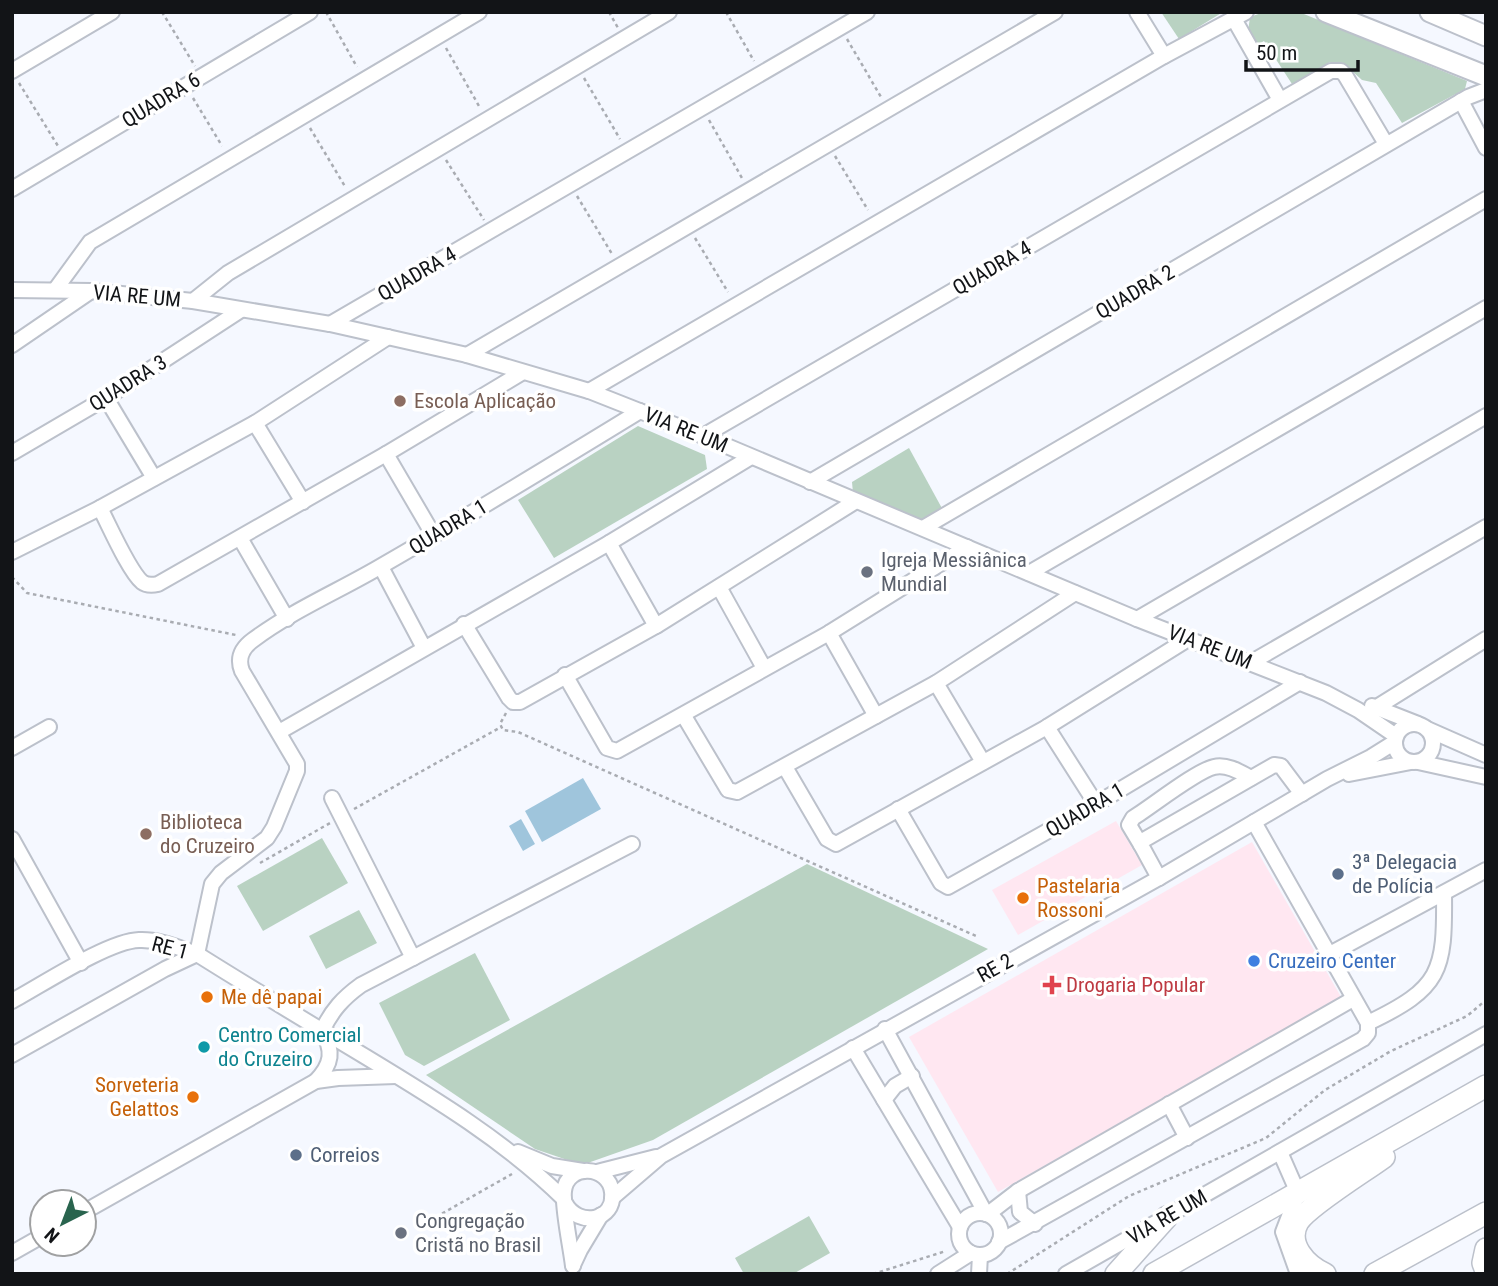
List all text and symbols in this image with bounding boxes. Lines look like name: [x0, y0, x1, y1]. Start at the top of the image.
scale bar: [1246, 28, 1358, 72]
text: 50 m: [1256, 41, 1297, 65]
street label: QUADRA 6: [118, 67, 204, 133]
street label: QUADRA 4: [948, 236, 1036, 300]
street label: QUADRA 4: [373, 242, 461, 306]
street label: QUADRA 2: [1091, 260, 1179, 324]
street label: VIA RE UM: [92, 280, 182, 312]
street label: QUADRA 3: [85, 350, 171, 416]
place label: Escola Aplicação: [414, 389, 556, 413]
marker: Escola Aplicação: [392, 393, 408, 409]
street label: VIA RE UM: [641, 402, 731, 458]
street label: QUADRA 1: [405, 494, 491, 560]
place label: Igreja Messiânica Mundial: [881, 548, 1027, 596]
marker: Igreja Messiânica Mundial: [859, 564, 875, 580]
street label: VIA RE UM: [1165, 620, 1255, 674]
street label: QUADRA 1: [1041, 778, 1129, 842]
place label: Biblioteca do Cruzeiro: [160, 810, 255, 858]
marker: Biblioteca do Cruzeiro: [138, 826, 154, 842]
place label: 3ª Delegacia de Polícia: [1352, 850, 1457, 898]
marker: 3ª Delegacia de Polícia: [1330, 866, 1346, 882]
place label: Pastelaria Rossoni: [1037, 874, 1120, 922]
marker: Pastelaria Rossoni: [1015, 890, 1031, 906]
street label: RE 1: [149, 932, 191, 964]
street label: RE 2: [973, 949, 1017, 987]
place label: Cruzeiro Center: [1268, 949, 1396, 973]
marker: Cruzeiro Center: [1246, 953, 1262, 969]
place label: Drogaria Popular: [1066, 973, 1205, 997]
marker: Drogaria Popular: [1044, 977, 1060, 993]
place label: Me dê papai: [221, 985, 322, 1009]
marker: Me dê papai: [199, 989, 215, 1005]
place label: Centro Comercial do Cruzeiro: [218, 1023, 361, 1071]
marker: Centro Comercial do Cruzeiro: [196, 1039, 212, 1055]
place label: Sorveteria Gelattos: [95, 1073, 179, 1121]
marker: Sorveteria Gelattos: [185, 1089, 201, 1105]
place label: Correios: [310, 1143, 380, 1167]
marker: Correios: [288, 1147, 304, 1163]
street label: VIA RE UM: [1123, 1185, 1211, 1249]
north arrow: [28, 1188, 98, 1258]
place label: Congregação Cristã no Brasil: [415, 1209, 541, 1257]
text: N: [40, 1223, 64, 1248]
marker: Congregação Cristã no Brasil: [393, 1225, 409, 1241]

